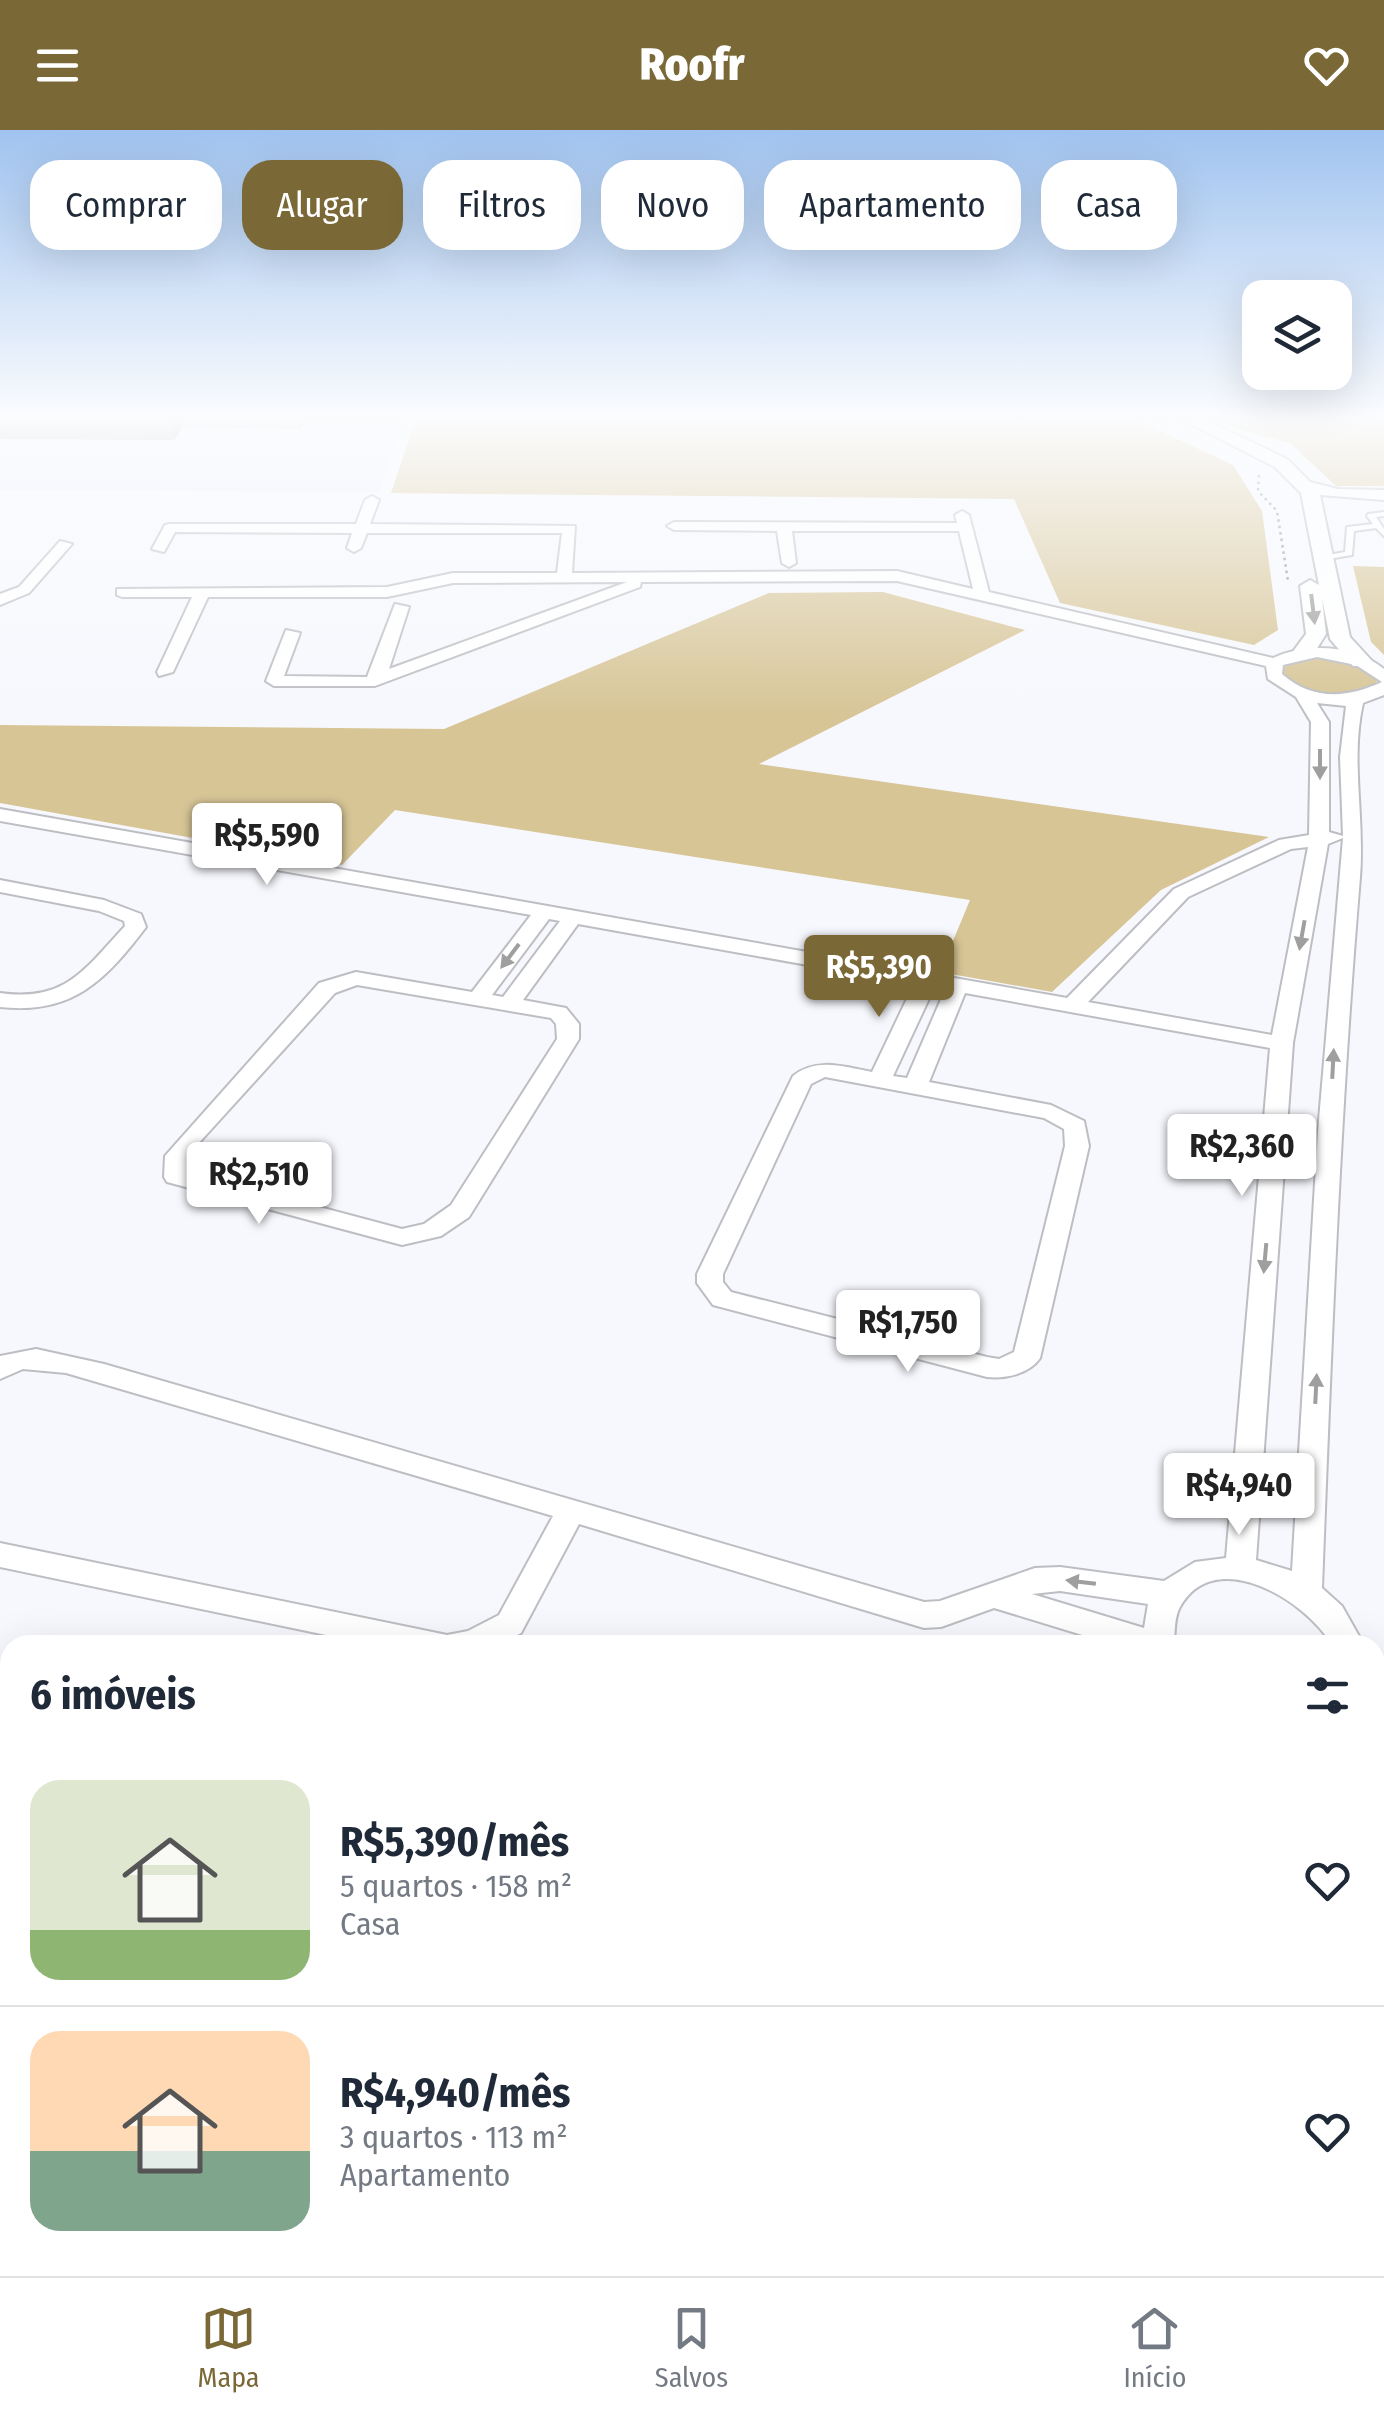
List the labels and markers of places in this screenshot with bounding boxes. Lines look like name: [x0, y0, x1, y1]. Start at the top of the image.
pin: R$5,590: [175, 803, 359, 888]
pin: R$5,390: [787, 935, 971, 1020]
pin: R$2,360: [1150, 1114, 1334, 1199]
pin: R$2,510: [167, 1142, 351, 1227]
pin: R$1,750: [816, 1290, 1000, 1375]
pin: R$4,940: [1147, 1453, 1331, 1538]

